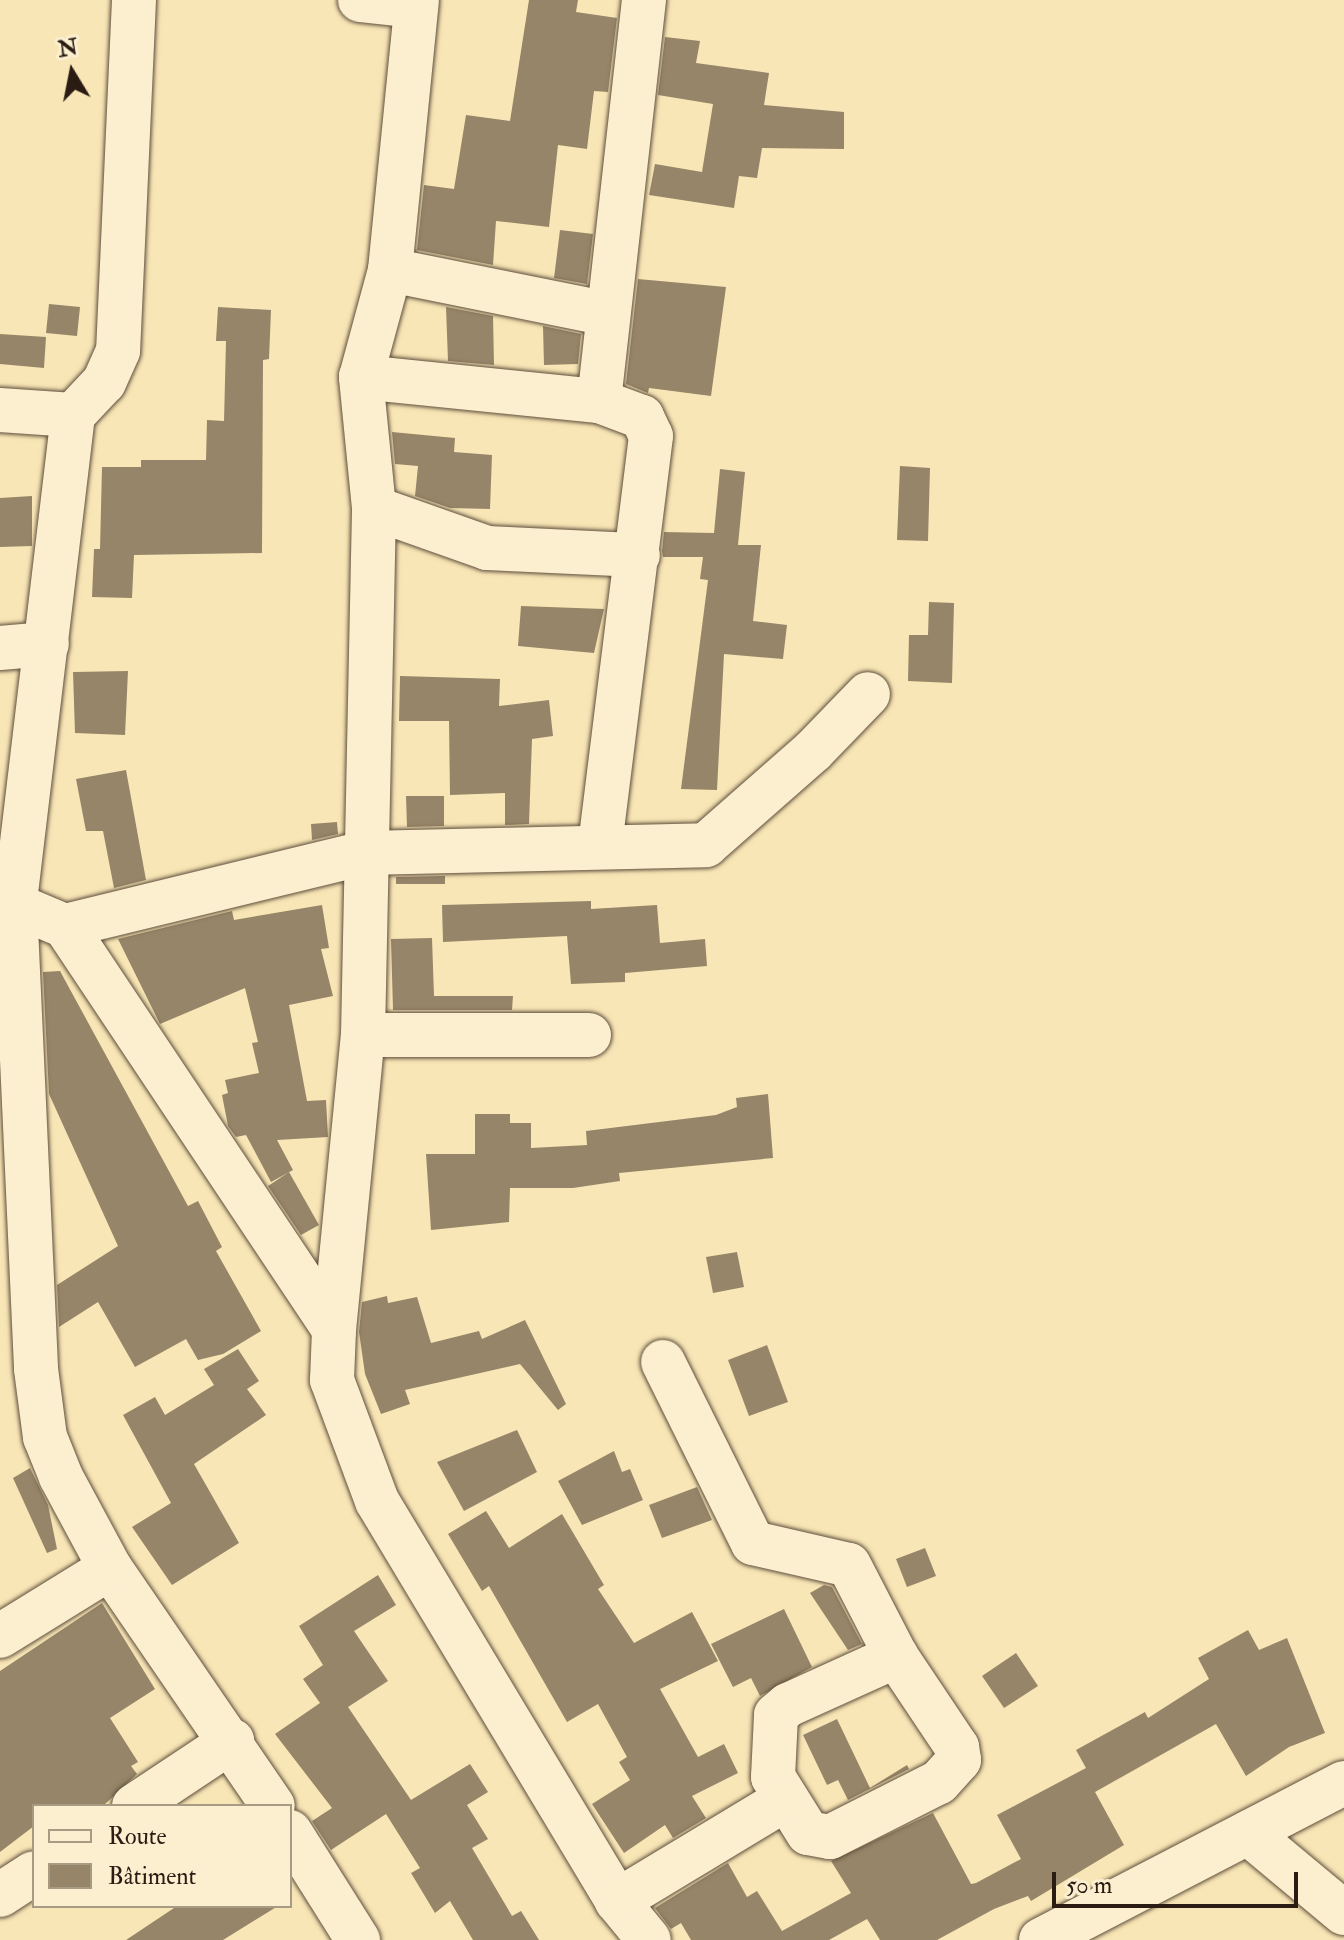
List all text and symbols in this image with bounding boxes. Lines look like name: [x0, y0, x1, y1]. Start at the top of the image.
north arrow: [32, 32, 112, 112]
text: N: [56, 33, 80, 64]
legend: [32, 1804, 292, 1908]
text: Route: [108, 1821, 167, 1852]
scale bar: [1056, 1856, 1302, 1906]
text: Bâtiment: [108, 1861, 196, 1892]
text: 50 m: [1066, 1870, 1112, 1901]

